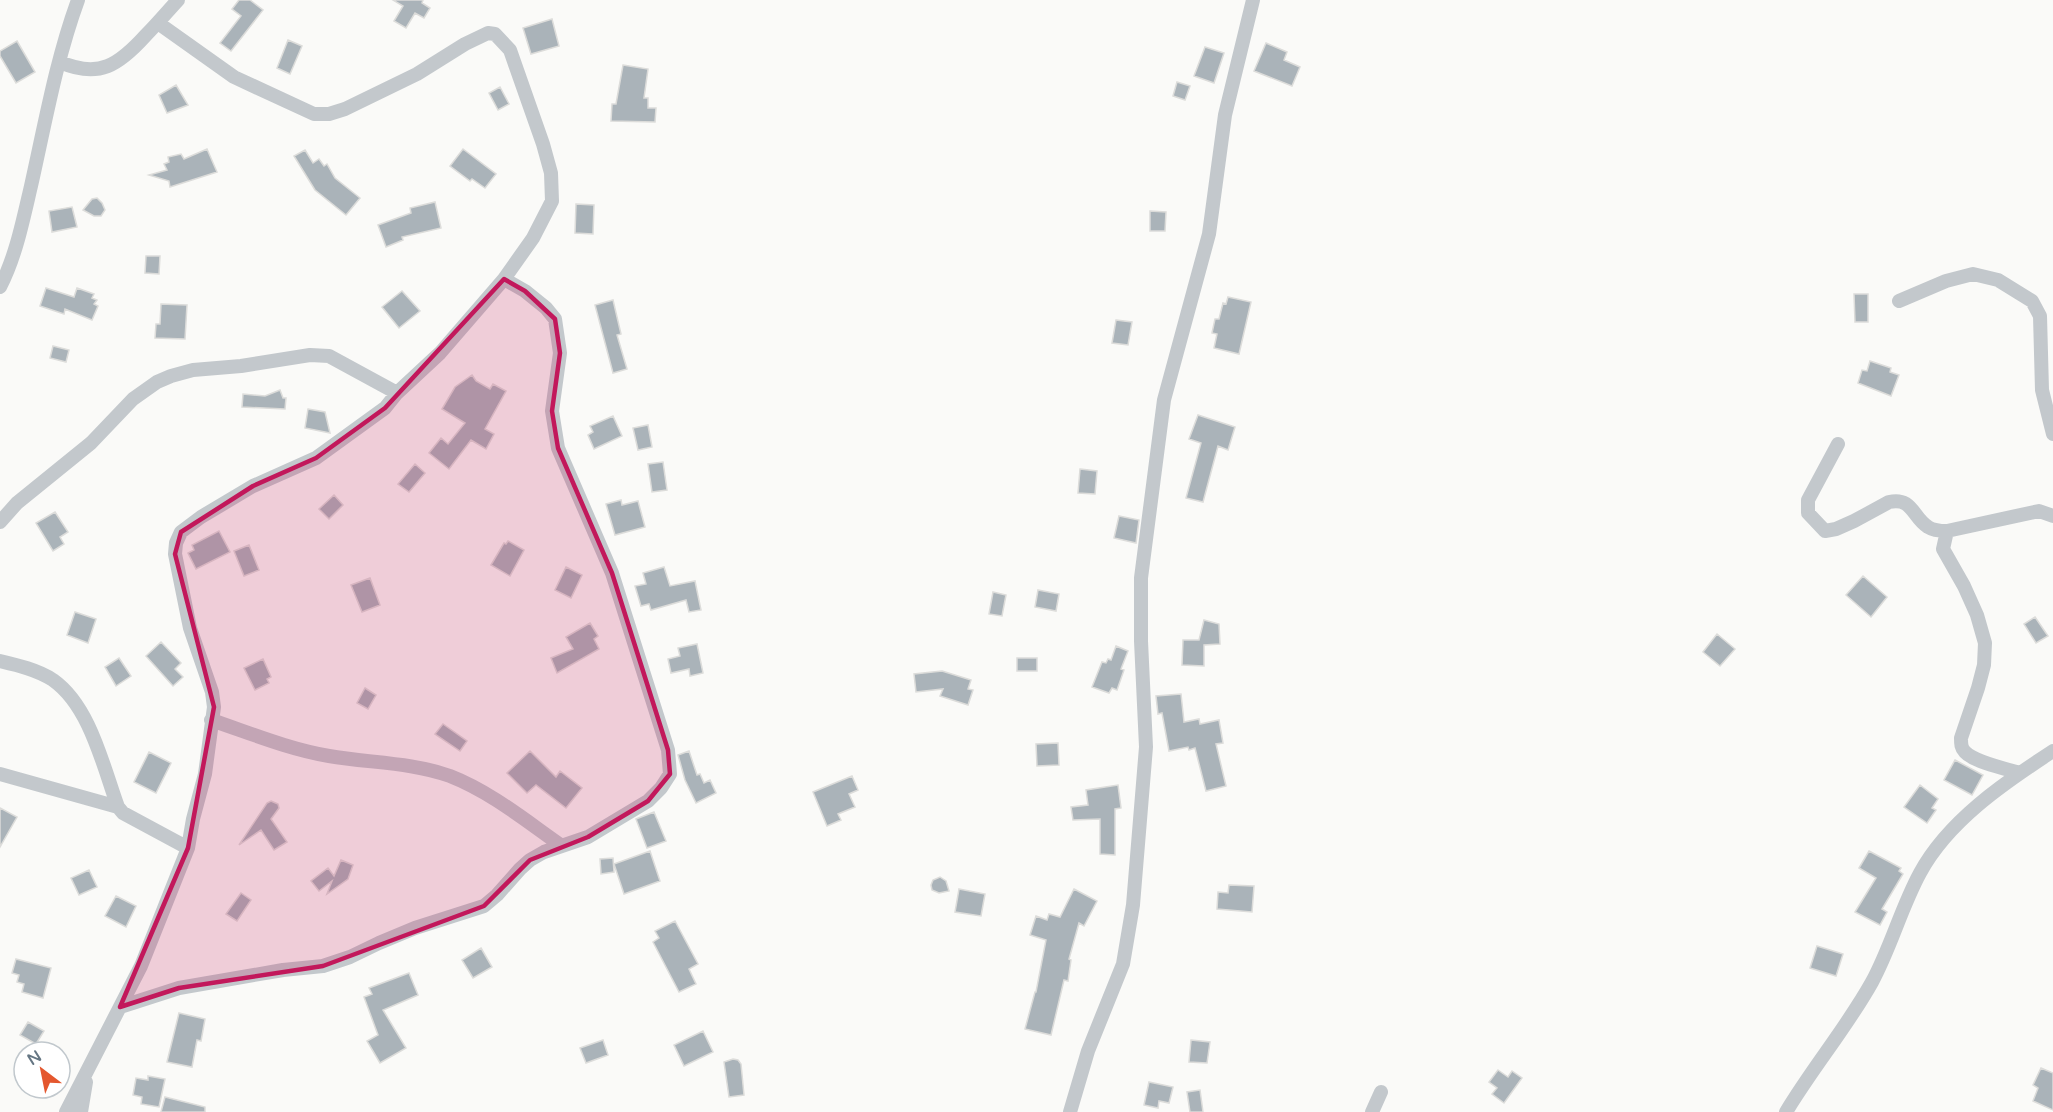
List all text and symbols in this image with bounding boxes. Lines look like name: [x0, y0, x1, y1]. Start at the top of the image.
north arrow: [12, 1040, 72, 1100]
text: N: [24, 1046, 45, 1070]

